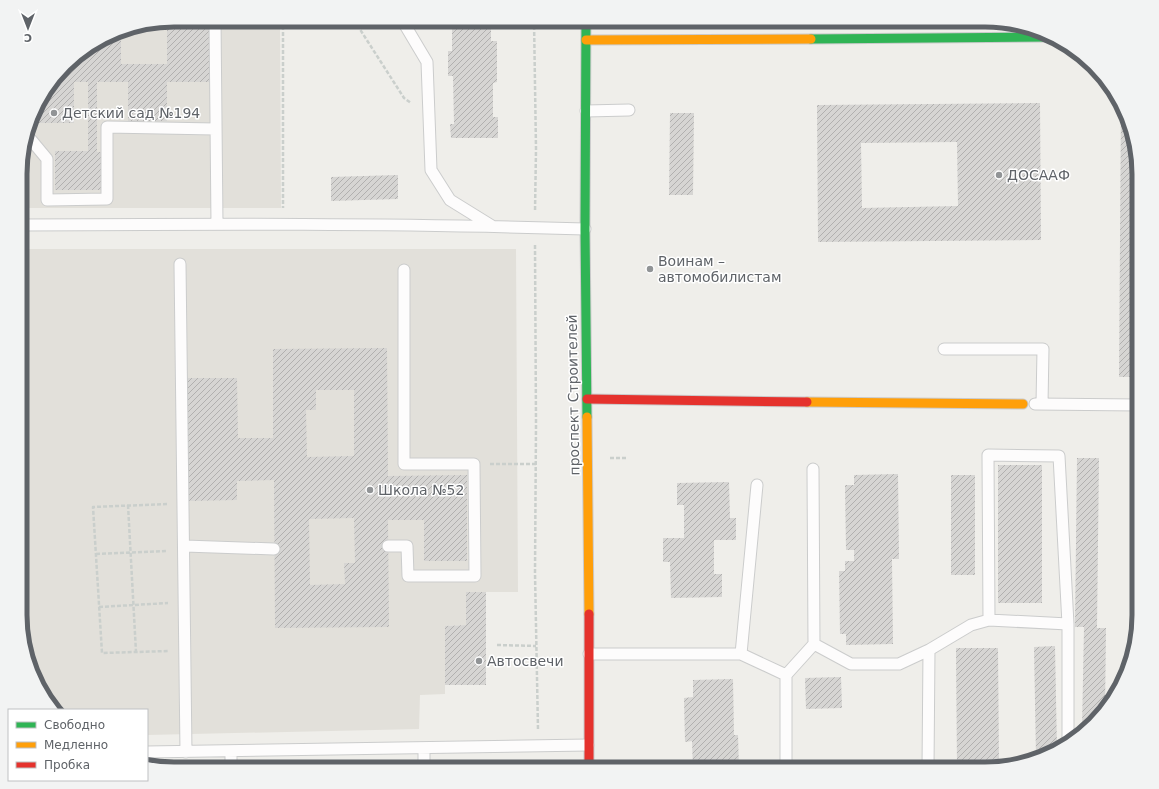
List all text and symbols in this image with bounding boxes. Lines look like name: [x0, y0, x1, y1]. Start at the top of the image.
north arrow: [8, 8, 48, 48]
text: С: [24, 31, 32, 44]
place label: Детский сад №194: [62, 105, 200, 121]
marker: Детский сад №194: [49, 108, 59, 118]
place label: ДОСААФ: [1007, 167, 1070, 183]
marker: ДОСААФ: [994, 170, 1004, 180]
place label: Воинам – автомобилистам: [658, 253, 781, 285]
marker: Воинам – автомобилистам: [645, 264, 655, 274]
street label: проспект Строителей: [564, 314, 582, 476]
place label: Школа №52: [378, 482, 464, 498]
marker: Школа №52: [365, 485, 375, 495]
place label: Автосвечи: [487, 653, 563, 669]
marker: Автосвечи: [474, 656, 484, 666]
legend: [8, 709, 148, 781]
text: Свободно: [44, 718, 105, 732]
text: Медленно: [44, 738, 108, 752]
text: Пробка: [44, 758, 90, 772]

